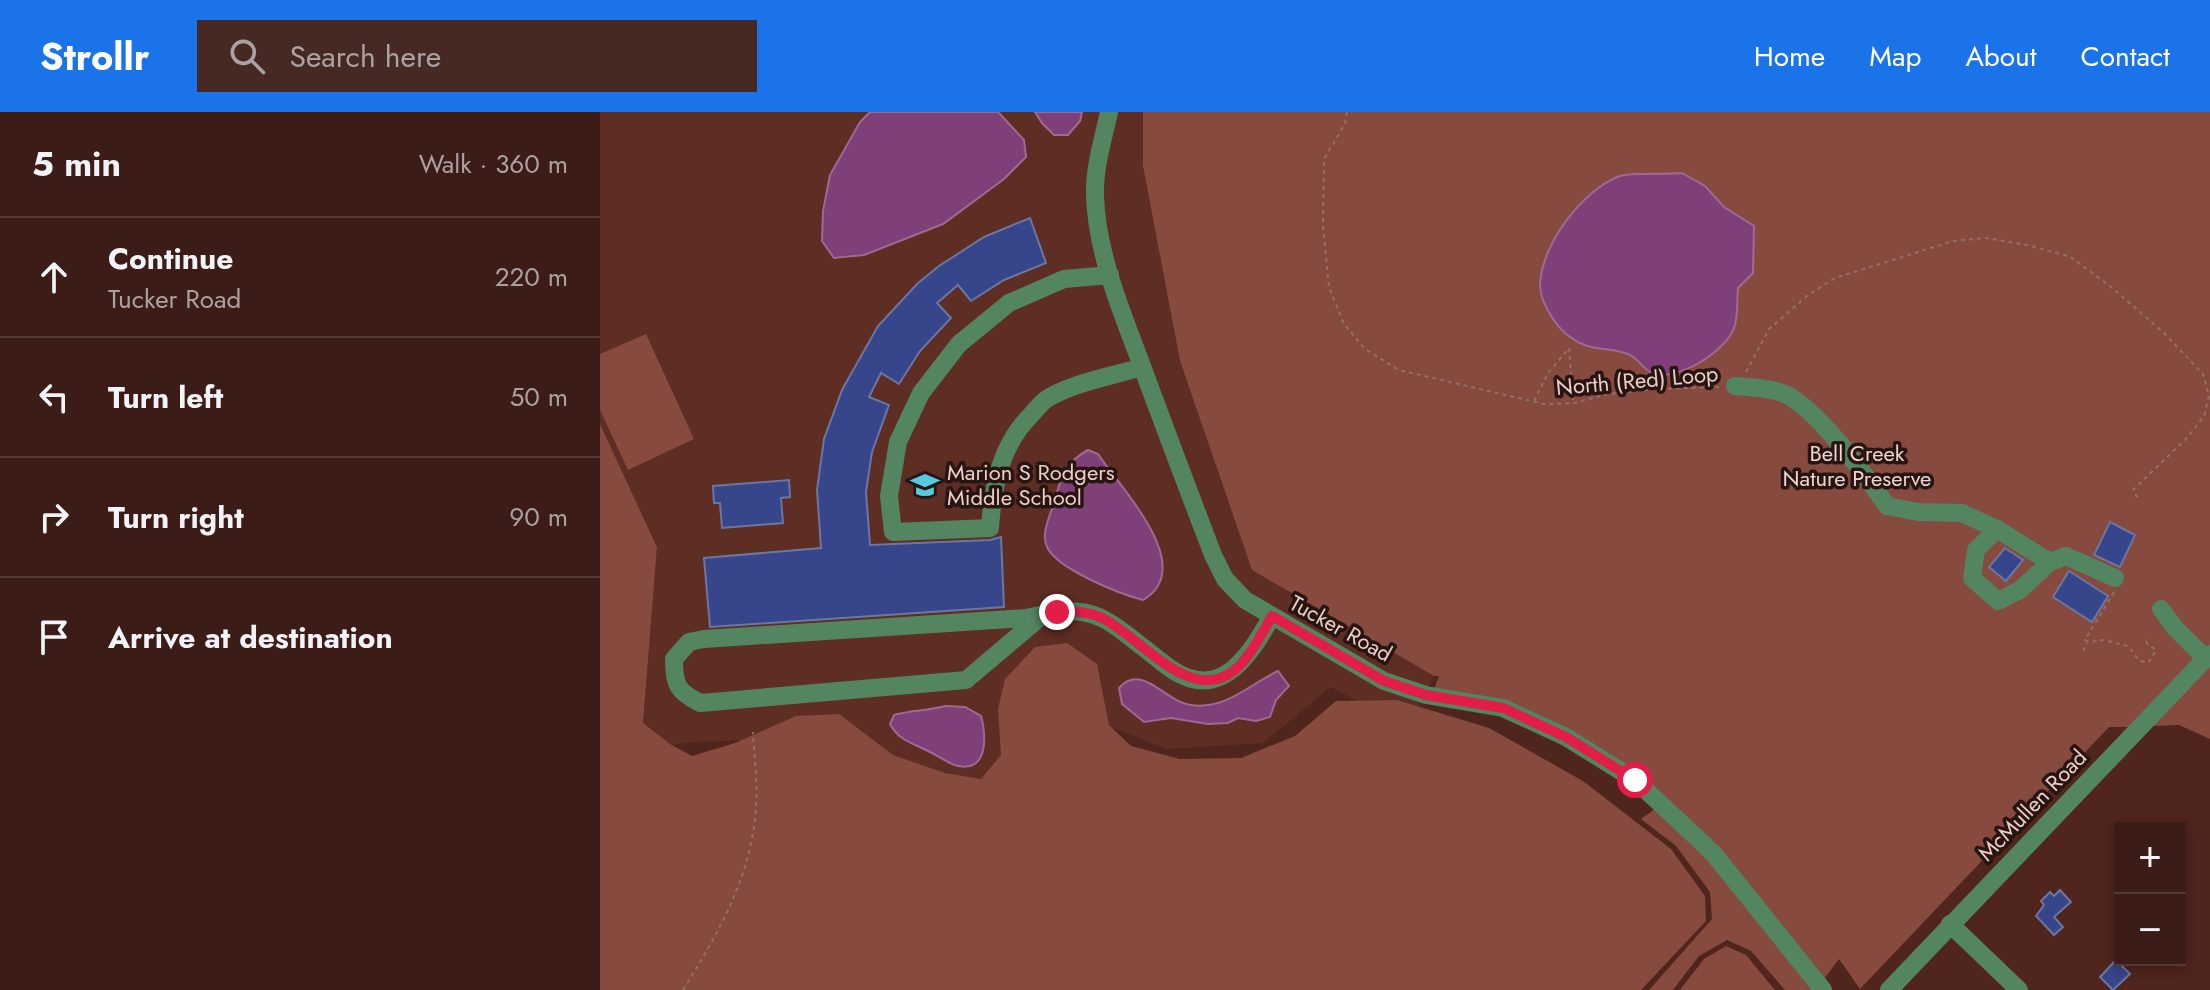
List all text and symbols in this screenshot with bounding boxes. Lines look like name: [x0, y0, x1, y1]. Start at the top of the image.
search box: [197, 20, 757, 92]
text: Strollr: [40, 29, 149, 84]
icon: search: [225, 34, 269, 78]
text: Search here: [289, 35, 441, 78]
text: Home: [1754, 36, 1825, 77]
text: Map: [1869, 36, 1921, 77]
text: About: [1965, 36, 2037, 77]
text: Contact: [2081, 36, 2170, 77]
text: 5 min: [32, 140, 121, 189]
text: Walk · 360 m: [419, 145, 568, 183]
text: Continue: [108, 237, 234, 280]
icon: ahead: [32, 255, 76, 299]
text: 220 m: [495, 258, 568, 296]
text: Tucker Road: [108, 280, 241, 318]
street label: North (Red) Loop: [1554, 357, 1720, 403]
icon: left: [32, 375, 76, 419]
text: Turn left: [108, 376, 223, 419]
text: 50 m: [510, 378, 568, 416]
park label: Bell Creek Nature Preserve: [1783, 437, 1931, 494]
place label: Marion S Rodgers Middle School: [947, 456, 1115, 513]
school or university icon: Marion S Rodgers Middle School: [910, 470, 940, 500]
icon: right: [32, 495, 76, 539]
text: Turn right: [108, 496, 244, 539]
text: 90 m: [509, 498, 568, 536]
street label: Tucker Road: [1284, 587, 1398, 669]
route end: [1039, 594, 1075, 630]
icon: arrive: [32, 615, 76, 659]
text: Arrive at destination: [108, 616, 393, 659]
street label: McMullen Road: [1970, 742, 2094, 868]
route start: [1617, 762, 1653, 798]
map controls: [2114, 822, 2186, 966]
button: +: [2114, 822, 2186, 894]
button: −: [2114, 894, 2186, 966]

